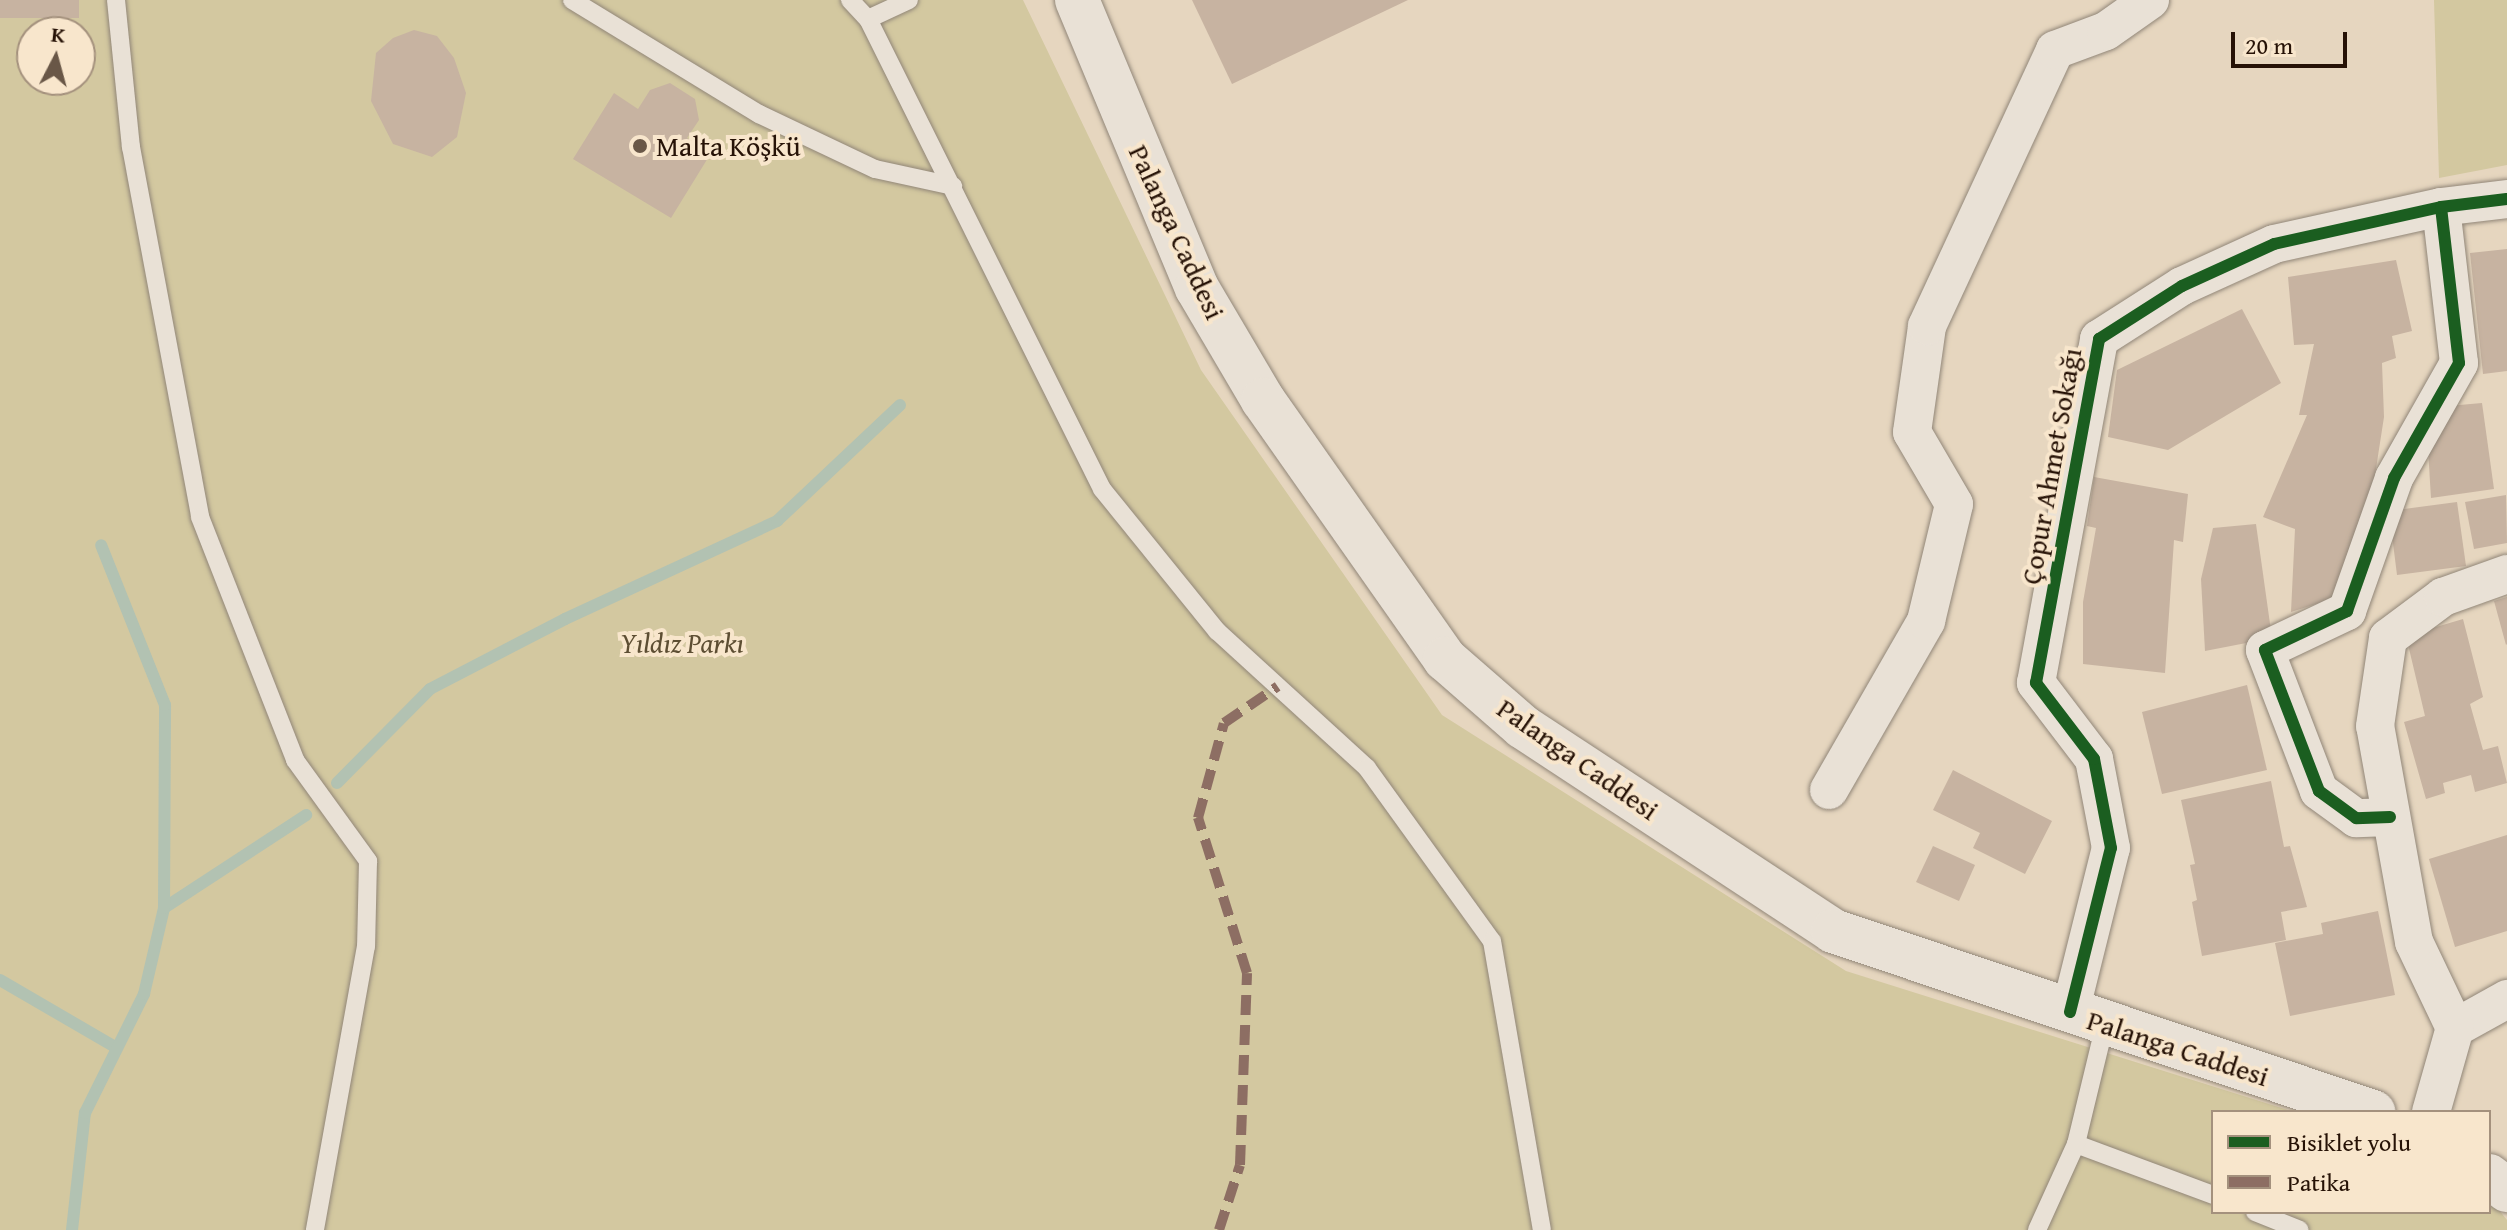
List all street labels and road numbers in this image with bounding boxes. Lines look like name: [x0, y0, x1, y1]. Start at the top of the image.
street label: Palanga Caddesi: [1122, 139, 1232, 325]
street label: Çopur Ahmet Sokağı: [2014, 345, 2088, 587]
street label: Palanga Caddesi: [1491, 691, 1665, 827]
street label: Palanga Caddesi: [2083, 1003, 2273, 1093]

